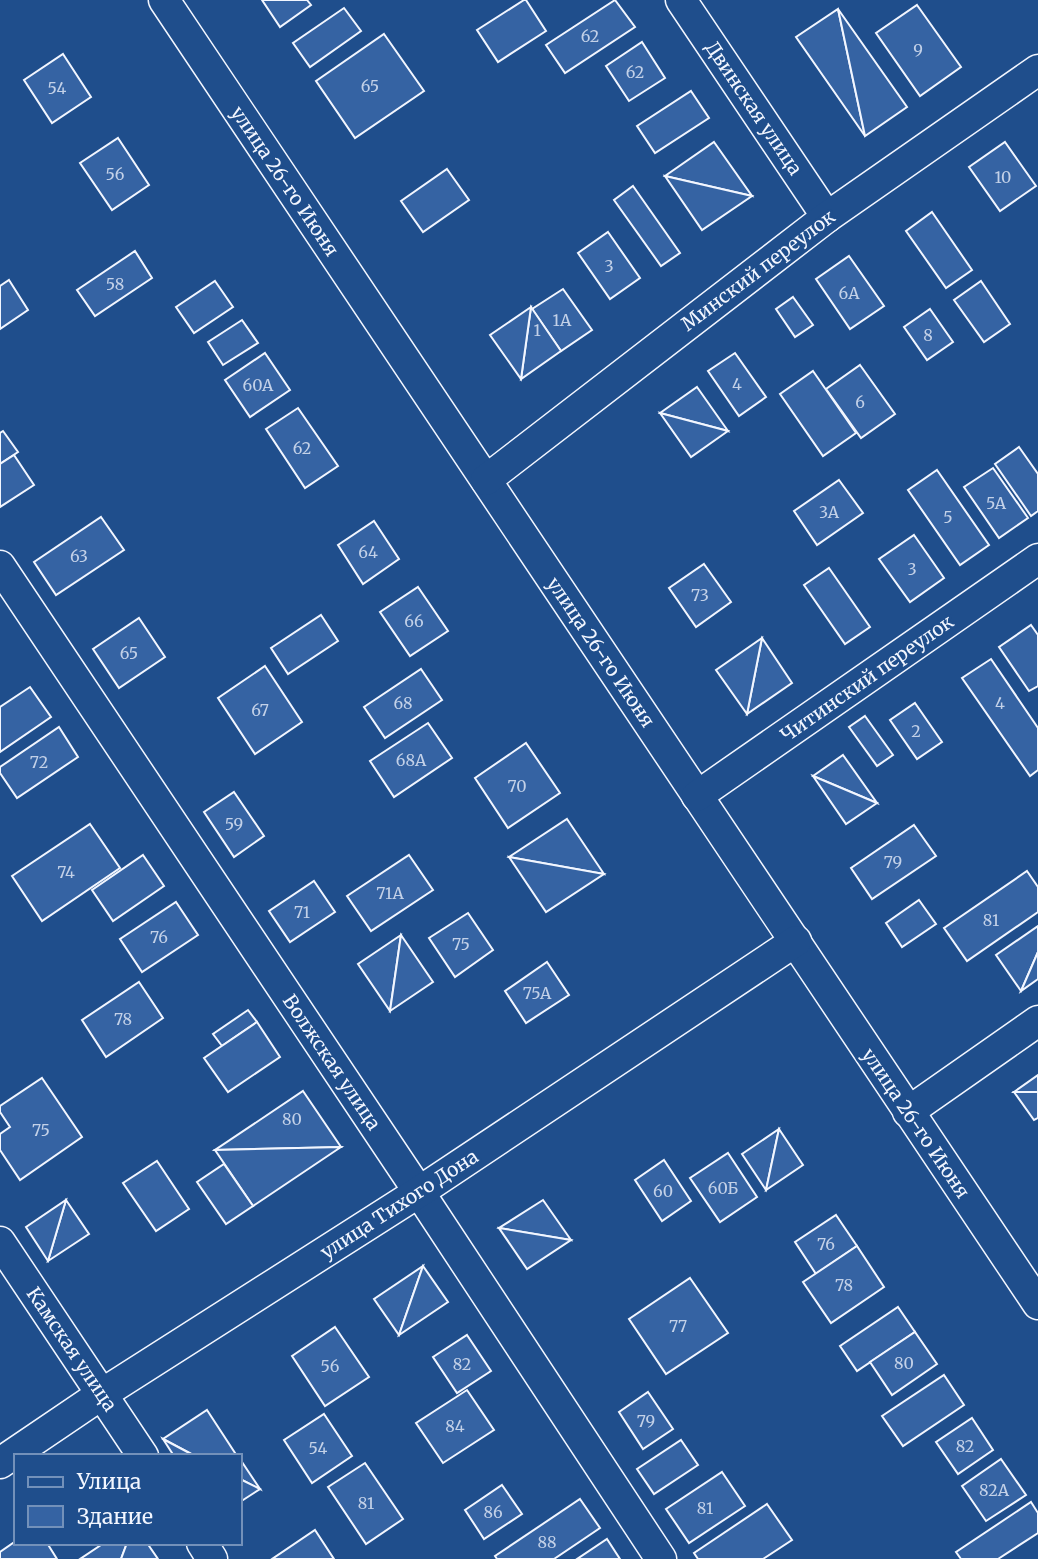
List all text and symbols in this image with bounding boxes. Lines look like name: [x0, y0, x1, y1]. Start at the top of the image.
house number: 62: [581, 26, 599, 46]
street label: Двинская улица: [700, 36, 808, 180]
house number: 9: [913, 40, 923, 60]
house number: 62: [626, 62, 644, 82]
house number: 65: [361, 76, 379, 96]
house number: 54: [48, 78, 67, 98]
street label: улица 26-го Июня: [226, 101, 344, 261]
house number: 56: [106, 164, 125, 184]
house number: 10: [995, 167, 1011, 187]
street label: Минский переулок: [676, 204, 840, 336]
house number: 3: [604, 256, 614, 276]
house number: 58: [106, 274, 124, 294]
house number: 6А: [839, 283, 860, 303]
house number: 1А: [553, 310, 572, 330]
house number: 1: [533, 320, 541, 340]
house number: 8: [923, 325, 933, 345]
house number: 4: [732, 374, 742, 394]
house number: 60А: [243, 375, 274, 395]
house number: 6: [855, 392, 865, 412]
house number: 62: [293, 438, 311, 458]
house number: 5А: [986, 493, 1007, 513]
house number: 3А: [819, 502, 840, 522]
house number: 5: [943, 507, 953, 527]
house number: 64: [358, 542, 378, 562]
house number: 63: [70, 546, 88, 566]
house number: 3: [907, 559, 917, 579]
street label: улица 26-го Июня: [542, 572, 660, 732]
house number: 73: [691, 585, 709, 605]
street label: Читинский переулок: [776, 609, 958, 747]
house number: 66: [404, 611, 424, 631]
house number: 65: [120, 643, 138, 663]
house number: 68: [393, 693, 413, 713]
house number: 4: [995, 693, 1005, 713]
house number: 67: [251, 700, 269, 720]
house number: 2: [911, 721, 921, 741]
house number: 68А: [396, 750, 427, 770]
house number: 72: [30, 752, 48, 772]
house number: 70: [508, 776, 527, 796]
house number: 59: [225, 814, 243, 834]
house number: 79: [884, 852, 902, 872]
house number: 74: [57, 862, 75, 882]
house number: 71А: [376, 883, 405, 903]
house number: 71: [294, 902, 310, 922]
house number: 81: [983, 910, 999, 930]
house number: 76: [150, 927, 168, 947]
house number: 75: [452, 934, 470, 954]
house number: 75А: [523, 983, 552, 1003]
street label: Волжская улица: [278, 990, 386, 1134]
house number: 78: [114, 1009, 132, 1029]
street label: улица 26-го Июня: [857, 1043, 975, 1203]
house number: 80: [282, 1109, 302, 1129]
house number: 75: [32, 1120, 50, 1140]
street label: улица Тихого Дона: [316, 1144, 482, 1264]
house number: 60Б: [708, 1178, 738, 1198]
house number: 60: [653, 1181, 673, 1201]
house number: 76: [817, 1234, 835, 1254]
house number: 78: [835, 1275, 853, 1295]
street label: Камская улица: [22, 1282, 122, 1416]
house number: 77: [669, 1316, 687, 1336]
house number: 80: [894, 1353, 914, 1373]
house number: 82: [453, 1354, 471, 1374]
house number: 56: [321, 1356, 340, 1376]
house number: 79: [637, 1411, 655, 1431]
house number: 84: [445, 1416, 465, 1436]
house number: 82: [956, 1436, 974, 1456]
house number: 54: [309, 1438, 328, 1458]
legend: [14, 1454, 242, 1545]
text: Улица: [76, 1468, 141, 1495]
house number: 82А: [979, 1480, 1010, 1500]
house number: 81: [358, 1493, 374, 1513]
house number: 81: [697, 1498, 713, 1518]
house number: 86: [483, 1502, 503, 1522]
text: Здание: [77, 1503, 153, 1530]
house number: 88: [537, 1532, 557, 1552]

